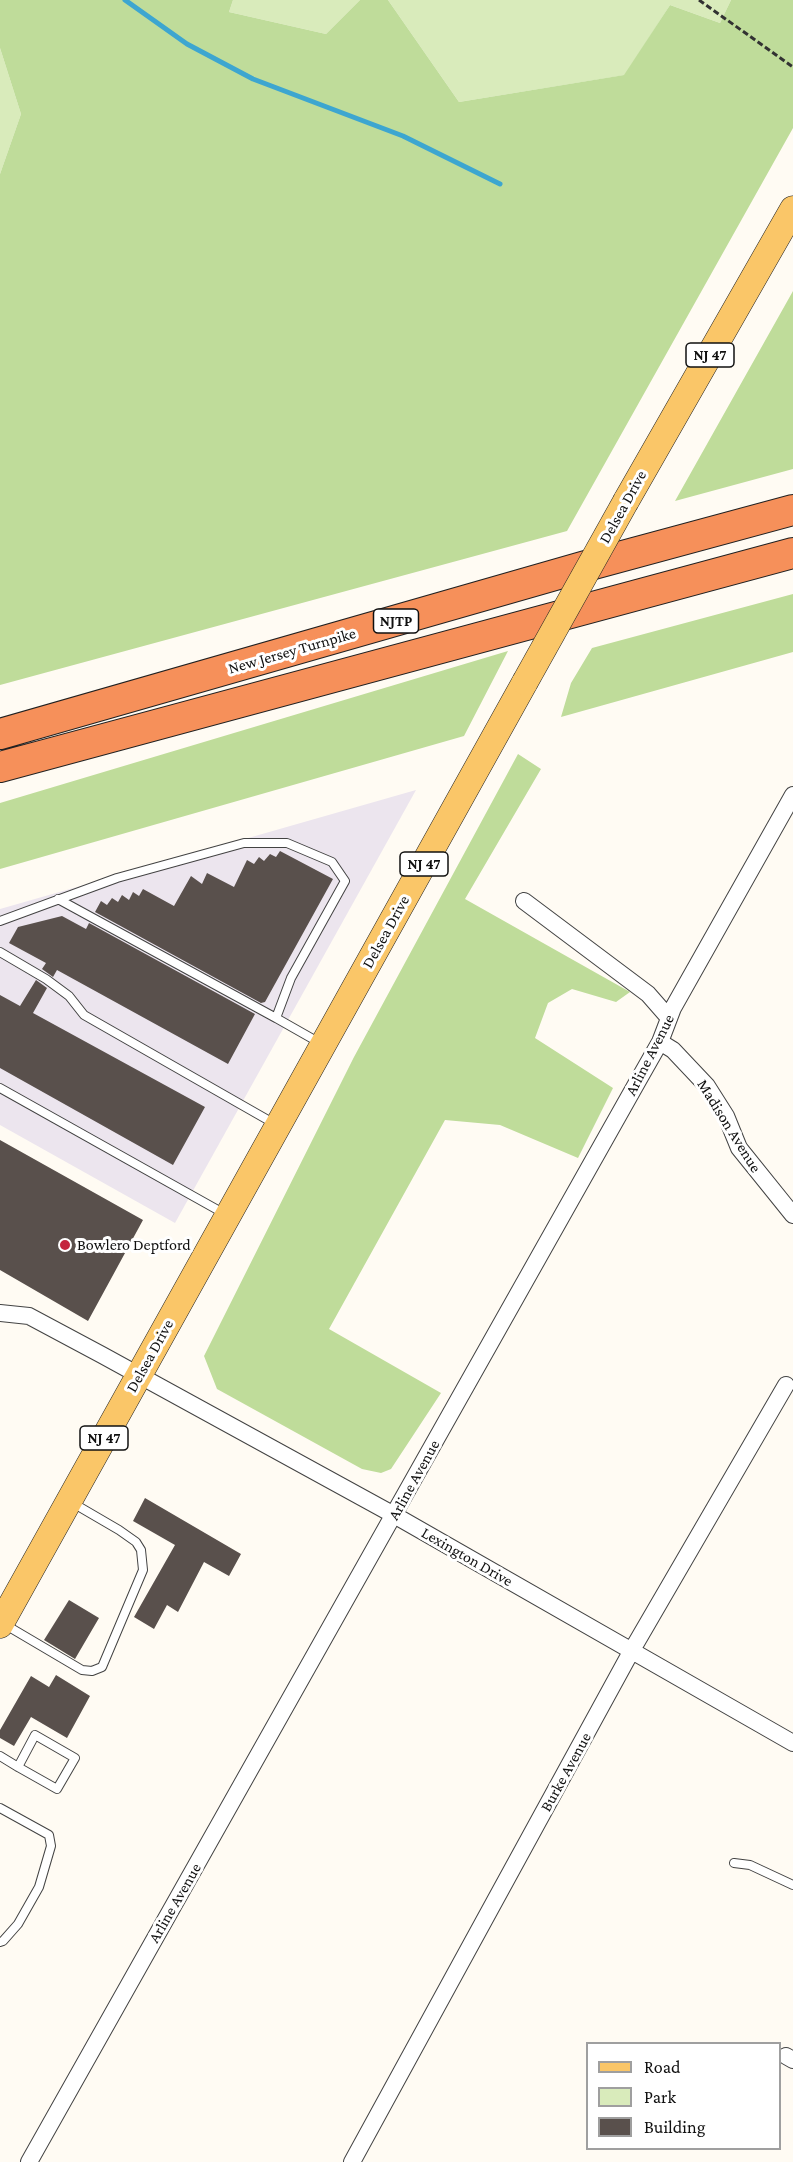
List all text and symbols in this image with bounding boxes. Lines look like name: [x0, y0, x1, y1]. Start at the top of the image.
road number: NJ 47: [686, 343, 734, 367]
street label: Delsea Drive: [595, 467, 651, 547]
road number: NJTP: [374, 609, 418, 633]
street label: New Jersey Turnpike: [226, 624, 358, 678]
road number: NJ 47: [400, 852, 448, 876]
street label: Delsea Drive: [358, 892, 414, 972]
street label: Arline Avenue: [621, 1011, 679, 1099]
street label: Madison Avenue: [693, 1076, 765, 1176]
place label: Bowlero Deptford: [77, 1235, 191, 1255]
marker: Bowlero Deptford: [58, 1238, 72, 1252]
street label: Delsea Drive: [122, 1316, 178, 1396]
road number: NJ 47: [80, 1426, 128, 1450]
street label: Arline Avenue: [384, 1437, 444, 1523]
street label: Lexington Drive: [418, 1523, 516, 1591]
street label: Burke Avenue: [536, 1729, 596, 1815]
street label: Arline Avenue: [144, 1860, 206, 1946]
legend: [586, 2042, 781, 2150]
text: Road: [644, 2057, 681, 2077]
text: Park: [644, 2087, 676, 2107]
text: Building: [644, 2117, 705, 2137]

